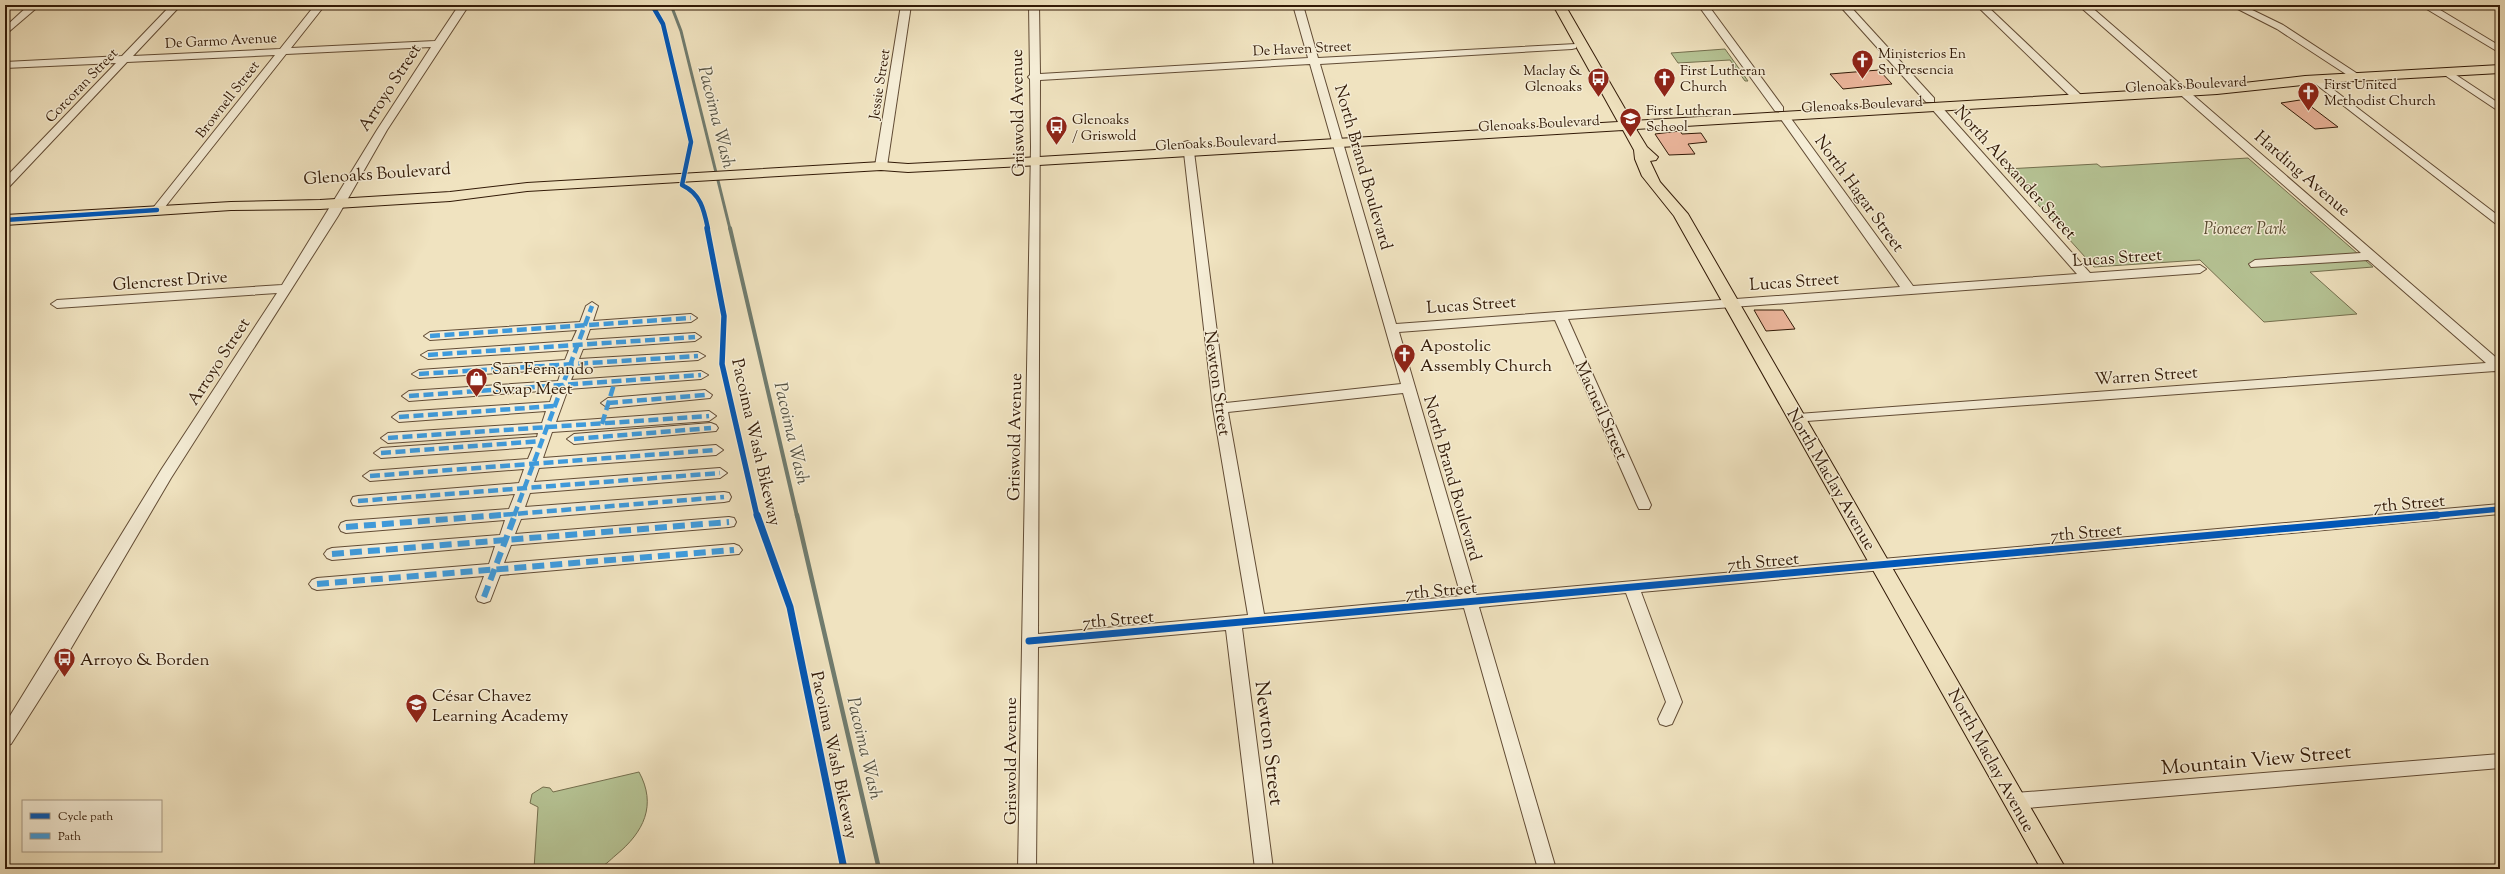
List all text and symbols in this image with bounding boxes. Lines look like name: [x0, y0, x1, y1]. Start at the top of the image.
street label: De Garmo Avenue: [164, 29, 278, 55]
street label: De Haven Street: [1252, 37, 1352, 63]
street label: Arroyo Street: [353, 39, 428, 137]
street label: Corcoran Street: [42, 44, 123, 128]
place label: Ministerios En Su Presencia: [1878, 45, 1966, 81]
street label: Jessie Street: [865, 47, 896, 122]
church icon: Ministerios En Su Presencia: [1850, 48, 1876, 81]
street label: Griswold Avenue: [1006, 49, 1032, 177]
street label: Brownell Street: [192, 57, 265, 143]
place label: Maclay & Glenoaks: [1523, 62, 1583, 98]
place label: First Lutheran Church: [1680, 62, 1766, 98]
water label: Pacoima Wash: [690, 64, 740, 172]
bus stop icon: Maclay & Glenoaks: [1585, 65, 1611, 98]
church icon: First Lutheran Church: [1651, 65, 1677, 98]
street label: Glenoaks Boulevard: [2125, 73, 2247, 99]
place label: First United Methodist Church: [2324, 76, 2436, 112]
church icon: First United Methodist Church: [2295, 79, 2321, 112]
street label: North Brand Boulevard: [1327, 82, 1397, 253]
street label: Glenoaks Boulevard: [1801, 93, 1923, 119]
street label: North Alexander Street: [1948, 101, 2081, 246]
place label: First Lutheran School: [1646, 102, 1732, 138]
school or university icon: First Lutheran School: [1618, 105, 1644, 138]
place label: Glenoaks / Griswold: [1072, 111, 1136, 147]
street label: Glenoaks Boulevard: [1478, 112, 1600, 138]
bus stop icon: Glenoaks / Griswold: [1044, 114, 1070, 147]
street label: Harding Avenue: [2248, 126, 2355, 223]
street label: Glenoaks Boulevard: [1155, 131, 1277, 157]
street label: North Hagar Street: [1808, 131, 1909, 258]
street label: Glenoaks Boulevard: [303, 158, 452, 192]
park label: Pioneer Park: [2203, 218, 2287, 242]
street label: Lucas Street: [2072, 244, 2163, 274]
street label: Glencrest Drive: [112, 266, 229, 298]
street label: Lucas Street: [1749, 268, 1840, 298]
street label: Lucas Street: [1426, 291, 1517, 321]
street label: Arroyo Street: [182, 313, 257, 411]
street label: Newton Street: [1197, 329, 1235, 438]
place label: Apostolic Assembly Church: [1420, 335, 1552, 379]
church icon: Apostolic Assembly Church: [1391, 342, 1417, 375]
street label: Pacoima Wash Bikeway: [724, 356, 786, 529]
place label: San Fernando Swap Meet: [492, 358, 594, 402]
street label: Macneil Street: [1568, 358, 1633, 464]
street label: Warren Street: [2094, 361, 2199, 393]
shop icon: San Fernando Swap Meet: [464, 365, 490, 398]
street label: Griswold Avenue: [1003, 373, 1029, 501]
water label: Pacoima Wash: [766, 380, 815, 488]
street label: North Brand Boulevard: [1416, 393, 1486, 564]
street label: North Maclay Avenue: [1780, 405, 1881, 556]
street label: 7th Street: [2372, 490, 2446, 520]
street label: 7th Street: [2049, 519, 2123, 549]
street label: 7th Street: [1726, 548, 1800, 578]
street label: 7th Street: [1404, 577, 1478, 607]
street label: 7th Street: [1081, 606, 1155, 636]
bus stop icon: Arroyo & Borden: [52, 646, 78, 679]
place label: Arroyo & Borden: [80, 649, 210, 673]
street label: Pacoima Wash Bikeway: [804, 669, 863, 842]
street label: Newton Street: [1245, 679, 1290, 807]
place label: César Chavez Learning Academy: [432, 685, 569, 729]
street label: North Maclay Avenue: [1941, 685, 2040, 837]
school or university icon: César Chavez Learning Academy: [403, 692, 429, 725]
water label: Pacoima Wash: [839, 695, 888, 803]
street label: Griswold Avenue: [1000, 697, 1024, 825]
street label: Mountain View Street: [2160, 739, 2352, 784]
legend: [22, 800, 162, 852]
text: Cycle path: [58, 808, 113, 826]
text: Path: [58, 828, 81, 846]

